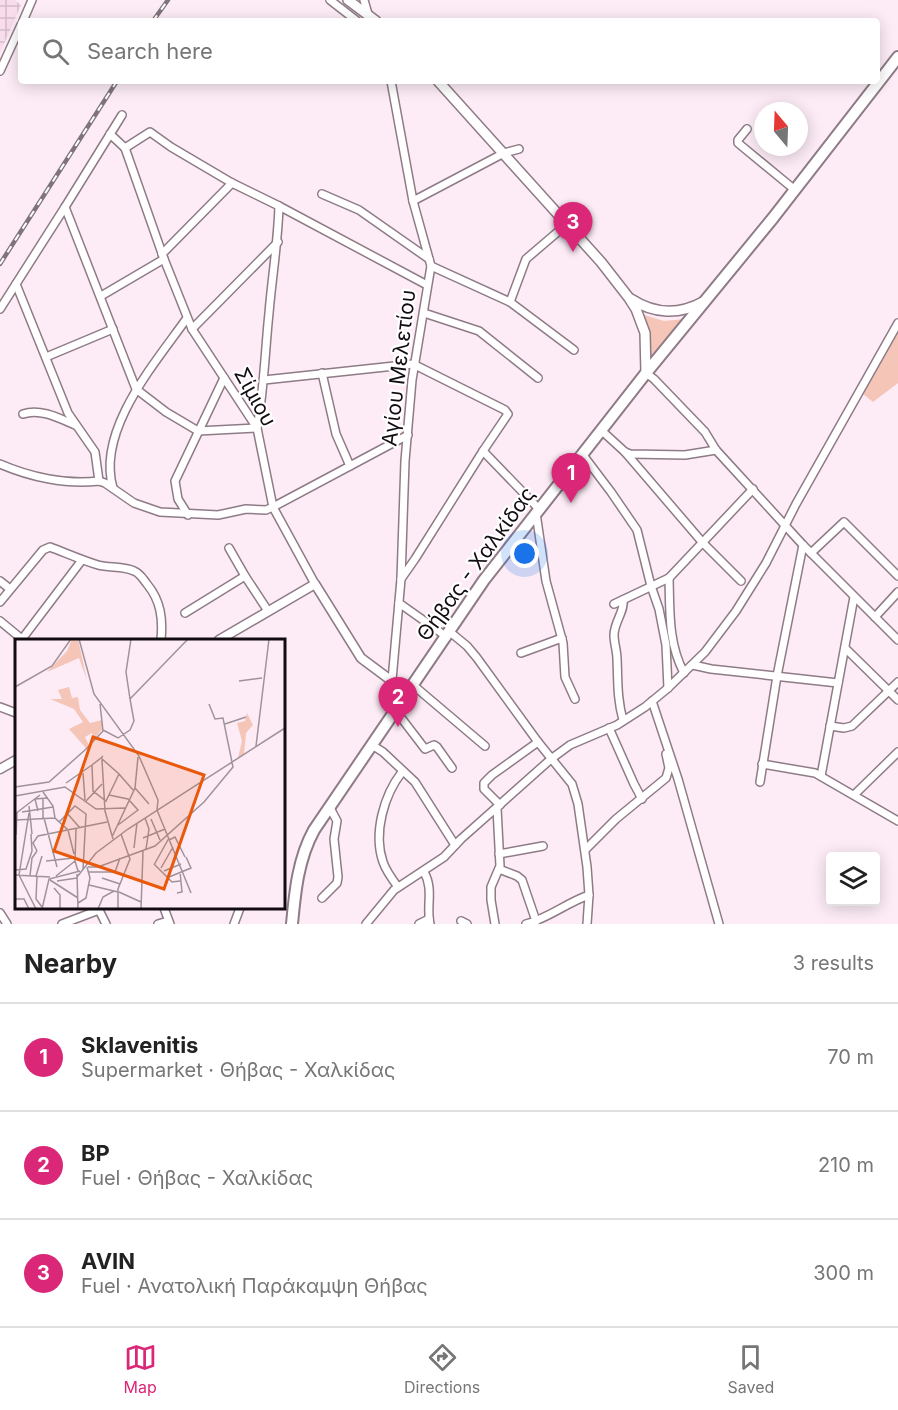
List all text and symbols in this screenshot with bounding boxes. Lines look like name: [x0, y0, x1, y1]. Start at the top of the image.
search box: [18, 18, 880, 84]
icon: search: [39, 35, 72, 68]
text: Search here: [87, 38, 213, 64]
north arrow: [754, 102, 808, 156]
pin: 3: [554, 202, 592, 252]
street label: Αγίου Μελετίου: [376, 288, 421, 448]
street label: Σίμιου: [229, 363, 282, 431]
pin: 1: [552, 454, 590, 503]
street label: Θήβας - Χαλκίδας: [411, 482, 540, 646]
your location: [510, 539, 539, 568]
inset map: [15, 639, 285, 909]
pin: 2: [378, 678, 418, 727]
map controls: [826, 852, 880, 906]
button: layers: [826, 852, 880, 906]
text: Nearby: [24, 948, 117, 979]
text: 3 results: [793, 951, 874, 975]
text: Sklavenitis: [81, 1032, 198, 1058]
text: 1: [39, 1045, 48, 1069]
text: 70 m: [827, 1045, 874, 1069]
text: Supermarket · Θήβας - Χαλκίδας: [81, 1058, 395, 1082]
text: BP: [81, 1140, 110, 1166]
text: 2: [37, 1153, 50, 1177]
text: 210 m: [818, 1153, 874, 1177]
text: Fuel · Θήβας - Χαλκίδας: [81, 1166, 313, 1190]
text: AVIN: [81, 1248, 135, 1274]
text: 3: [37, 1261, 50, 1285]
text: 300 m: [813, 1261, 874, 1285]
text: Fuel · Ανατολική Παράκαμψη Θήβας: [81, 1274, 428, 1298]
tab: Map: [124, 1341, 157, 1397]
tab: Directions: [404, 1341, 480, 1397]
tab: Saved: [728, 1341, 774, 1397]

